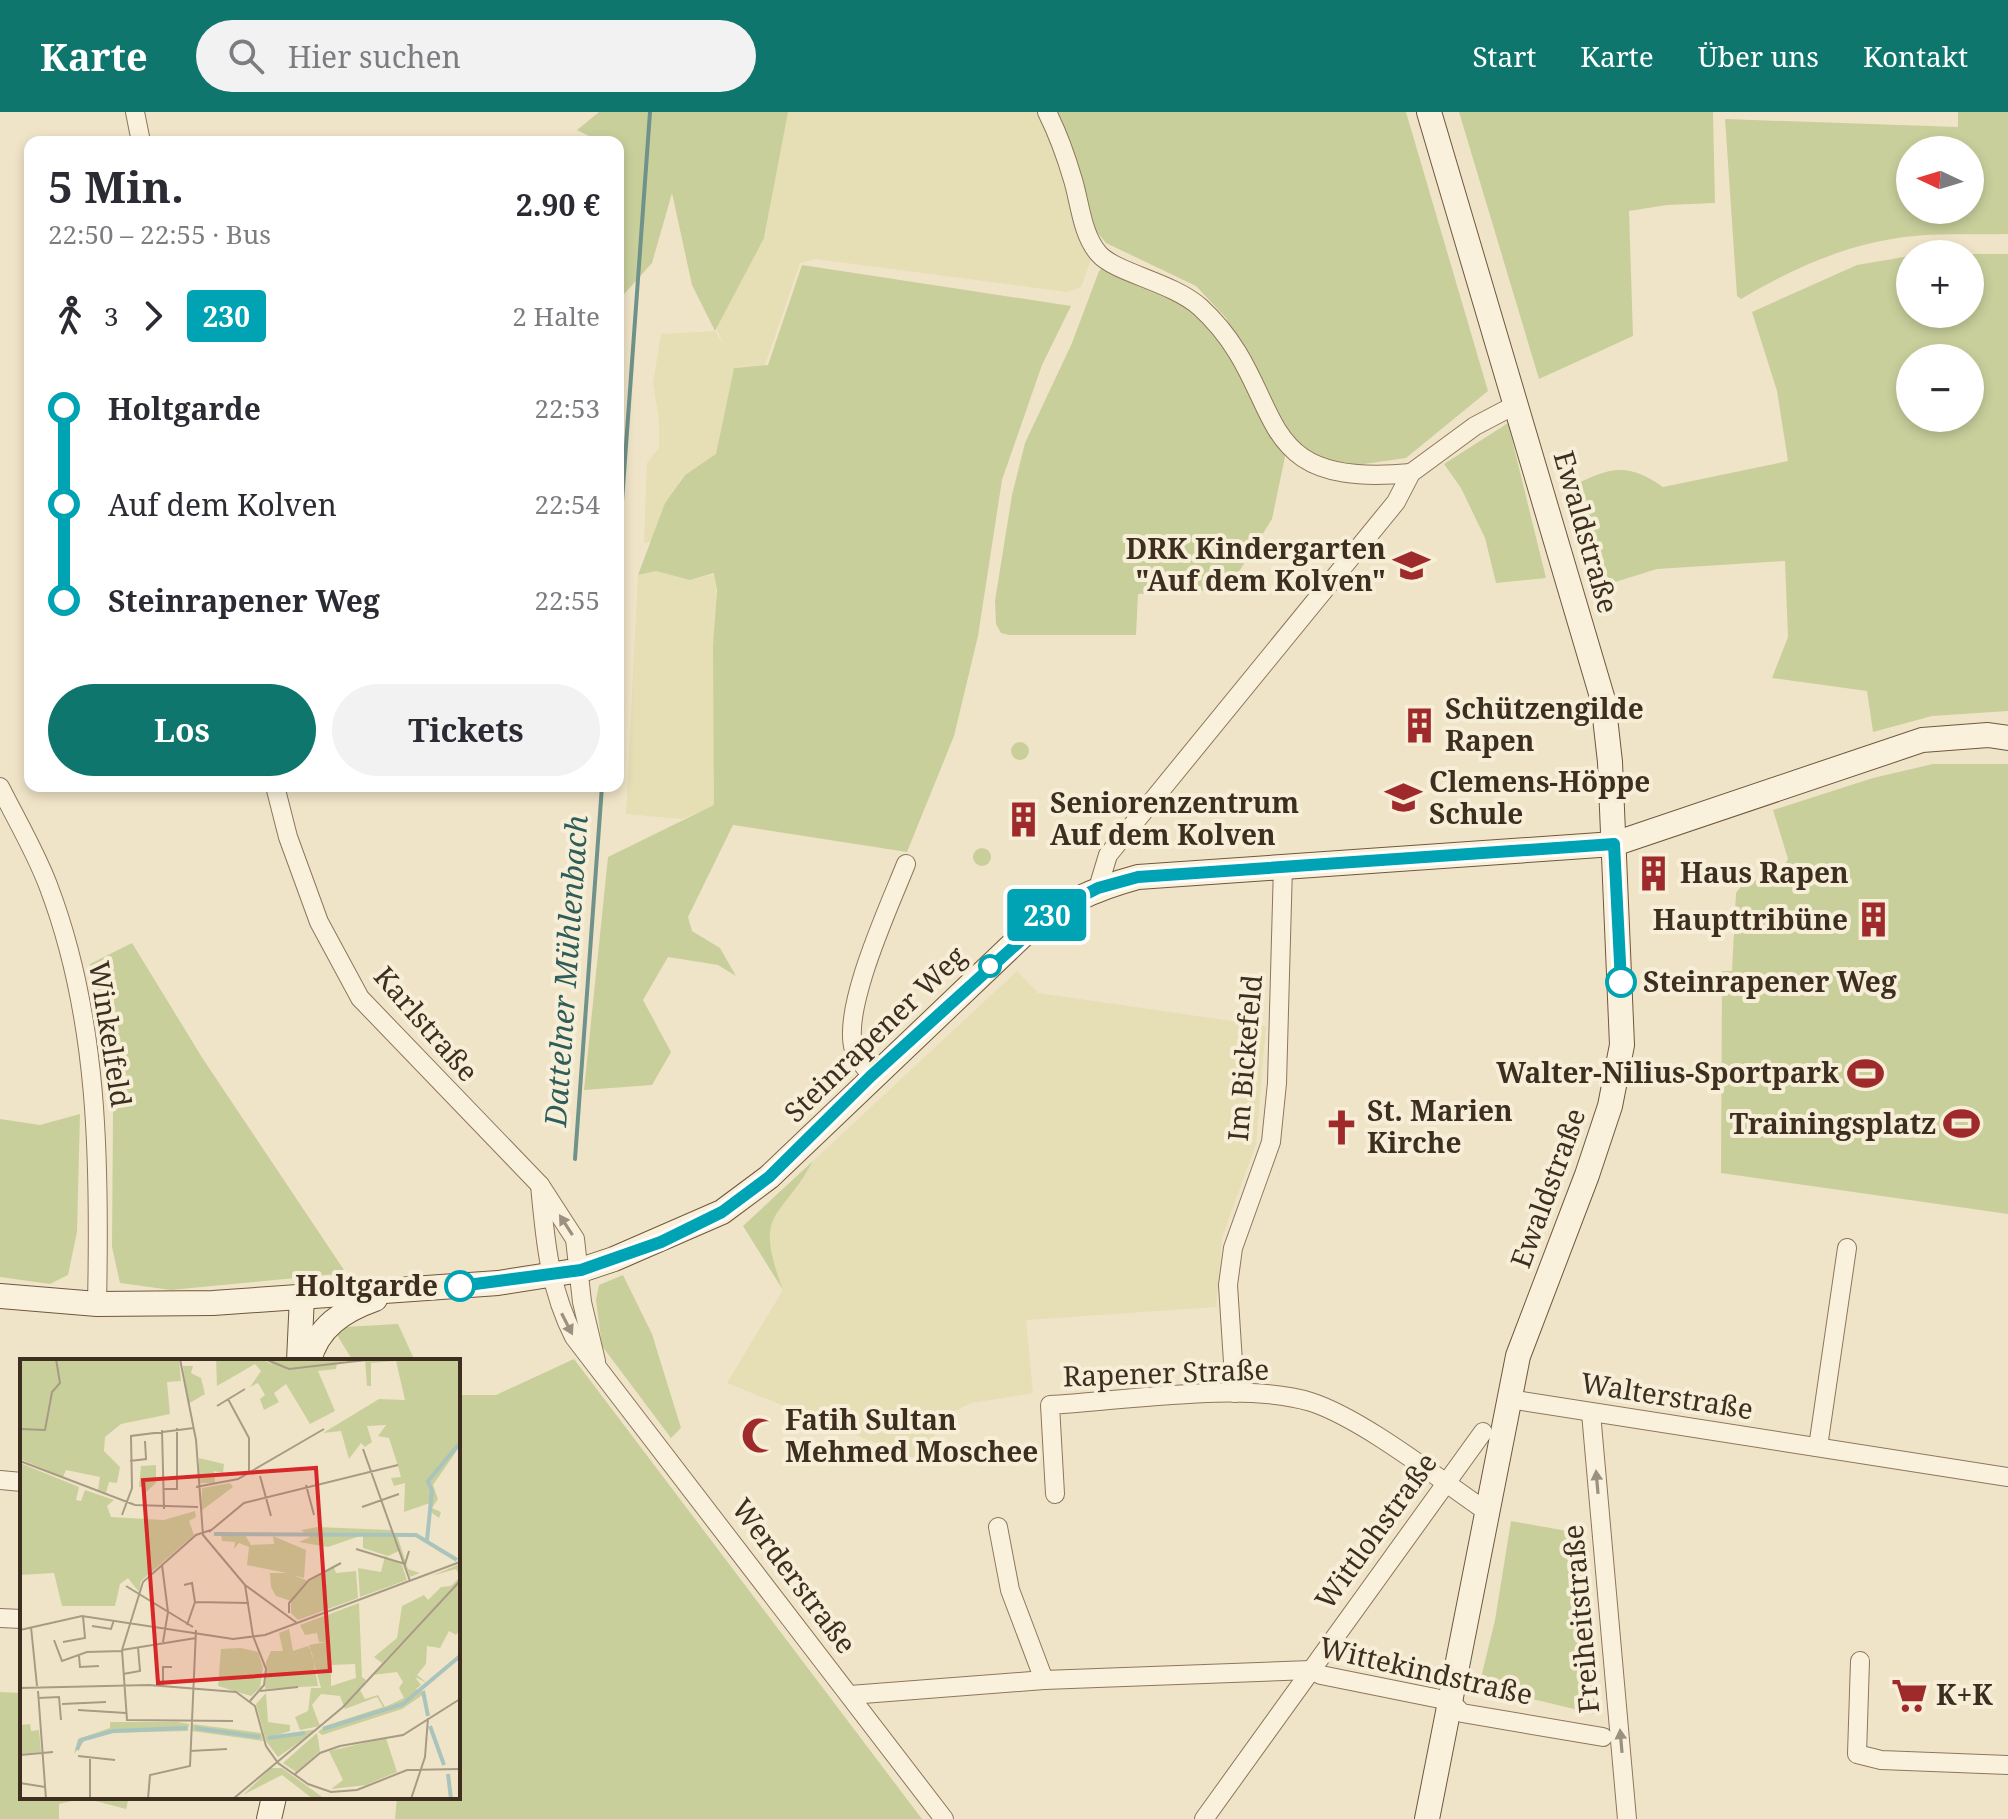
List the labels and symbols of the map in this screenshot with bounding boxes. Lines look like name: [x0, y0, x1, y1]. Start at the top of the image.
north arrow: [1896, 136, 1984, 224]
street label: Ewaldstraße: [1546, 446, 1628, 617]
place label: DRK Kindergarten "Auf dem Kolven": [1126, 529, 1386, 599]
school or university icon: DRK Kindergarten "Auf dem Kolven": [1393, 546, 1431, 584]
place label: Schützengilde Rapen: [1445, 689, 1644, 759]
building icon: Schützengilde Rapen: [1400, 706, 1438, 744]
place label: Clemens-Höppe Schule: [1429, 762, 1650, 832]
school or university icon: Clemens-Höppe Schule: [1384, 779, 1422, 817]
place label: Seniorenzentrum Auf dem Kolven: [1050, 783, 1299, 853]
building icon: Seniorenzentrum Auf dem Kolven: [1005, 800, 1043, 838]
water label: Dattelner Mühlenbach: [534, 814, 597, 1129]
place label: Haus Rapen: [1680, 853, 1849, 891]
building icon: Haus Rapen: [1635, 854, 1673, 892]
line badge: 230: [1001, 889, 1093, 941]
place label: Haupttribüne: [1653, 900, 1848, 938]
building icon: Haupttribüne: [1855, 901, 1893, 939]
street label: Steinrapener Weg: [775, 937, 973, 1130]
unlabelled marker: [979, 955, 1001, 977]
street label: Winkelfeld: [81, 958, 141, 1109]
street label: Karlstraße: [366, 958, 487, 1089]
place label: Steinrapener Weg: [1643, 962, 1897, 1000]
marker: Steinrapener Weg: [1606, 967, 1636, 997]
street label: Im Bickefeld: [1218, 973, 1270, 1143]
place label: Walter-Nilius-Sportpark: [1496, 1053, 1839, 1091]
sports icon: Walter-Nilius-Sportpark: [1846, 1054, 1884, 1092]
place label: St. Marien Kirche: [1367, 1091, 1513, 1161]
street label: Ewaldstraße: [1501, 1103, 1594, 1273]
place label: Trainingsplatz: [1730, 1104, 1936, 1142]
sports icon: Trainingsplatz: [1943, 1105, 1981, 1143]
church icon: St. Marien Kirche: [1322, 1108, 1360, 1146]
one-way arrow: [559, 1214, 574, 1236]
place label: Holtgarde: [295, 1266, 438, 1304]
marker: Holtgarde: [445, 1271, 475, 1301]
one-way arrow: [560, 1313, 574, 1336]
street label: Rapener Straße: [1062, 1349, 1270, 1395]
inset map: [20, 1359, 460, 1799]
street label: Walterstraße: [1578, 1363, 1756, 1427]
place label: Fatih Sultan Mehmed Moschee: [785, 1400, 1038, 1470]
mosque icon: Fatih Sultan Mehmed Moschee: [740, 1417, 778, 1455]
street label: Wittlohstraße: [1306, 1445, 1445, 1616]
one-way arrow: [1590, 1469, 1603, 1494]
street label: Werderstraße: [724, 1490, 866, 1661]
street label: Freiheitstraße: [1553, 1523, 1607, 1715]
street label: Wittekindstraße: [1316, 1627, 1536, 1713]
place label: K+K: [1936, 1675, 1993, 1713]
supermarket icon: K+K: [1891, 1676, 1929, 1714]
one-way arrow: [1614, 1728, 1627, 1753]

